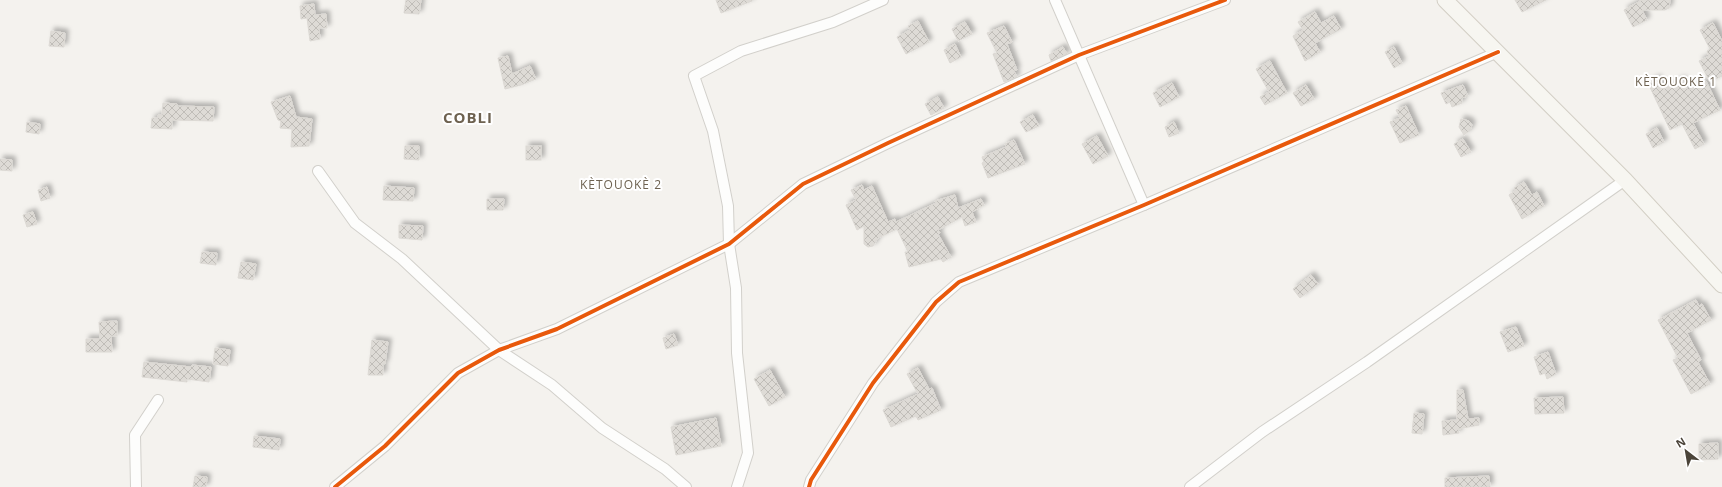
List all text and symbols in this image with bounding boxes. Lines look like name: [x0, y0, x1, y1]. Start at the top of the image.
district label: KÈTOUOKÈ 1: [1635, 73, 1717, 90]
district label: COBLI: [443, 107, 493, 127]
district label: KÈTOUOKÈ 2: [580, 176, 662, 193]
north arrow: [1666, 431, 1706, 471]
text: N: [1673, 433, 1688, 451]

